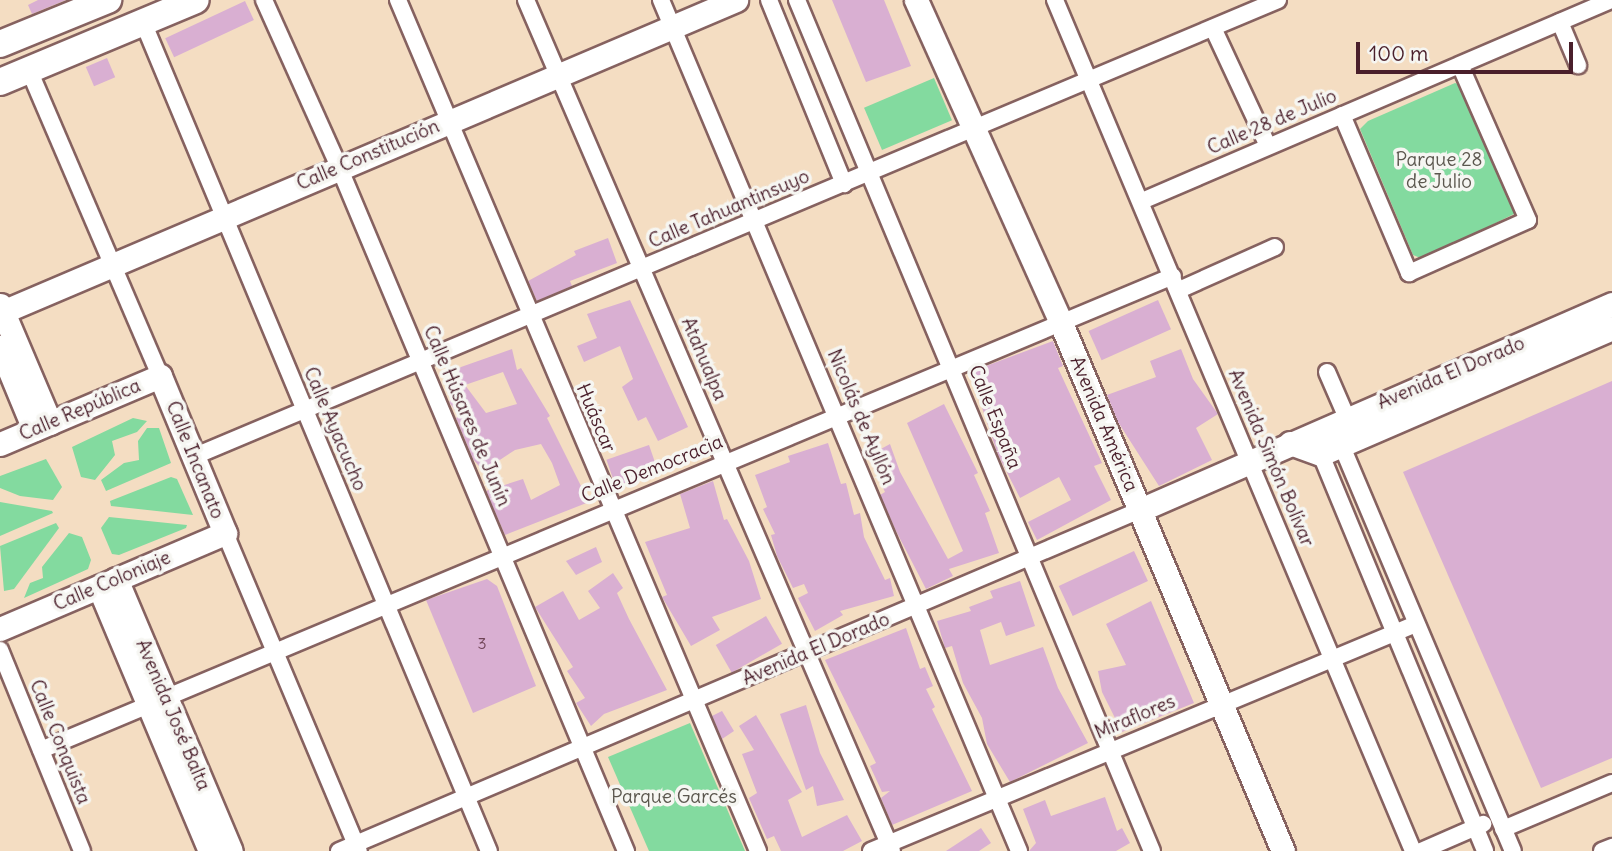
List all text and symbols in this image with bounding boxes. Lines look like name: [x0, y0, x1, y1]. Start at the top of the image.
scale bar: [1360, 28, 1577, 72]
text: 100 m: [1369, 40, 1428, 67]
street label: Calle 28 de Julio: [1204, 85, 1340, 159]
street label: Calle Constitución: [293, 115, 443, 195]
park label: Parque 28 de Julio: [1396, 149, 1482, 193]
street label: Calle Tahuantinsuyo: [645, 165, 813, 253]
street label: Atahualpa: [676, 314, 732, 404]
street label: Calle Húsares de Junín: [419, 322, 515, 510]
street label: Avenida El Dorado: [1374, 332, 1528, 414]
street label: Nicolás de Ayllón: [822, 346, 900, 488]
street label: Avenida América: [1065, 353, 1143, 495]
street label: Calle España: [964, 362, 1026, 472]
street label: Calle Ayacucho: [299, 364, 371, 494]
street label: Avenida Simón Bolívar: [1223, 366, 1319, 550]
street label: Calle República: [16, 374, 144, 446]
street label: Huáscar: [571, 380, 621, 456]
street label: Calle Incanato: [161, 398, 229, 522]
street label: Calle Democracia: [578, 430, 726, 508]
street label: Calle Coloniaje: [50, 546, 174, 616]
street label: Avenida El Dorado: [739, 608, 893, 690]
house number: 3: [477, 633, 487, 653]
street label: Avenida José Balta: [131, 636, 215, 794]
street label: Calle Conquista: [25, 676, 95, 808]
street label: Miraflores: [1091, 690, 1179, 744]
park label: Parque Garcés: [611, 786, 737, 808]

